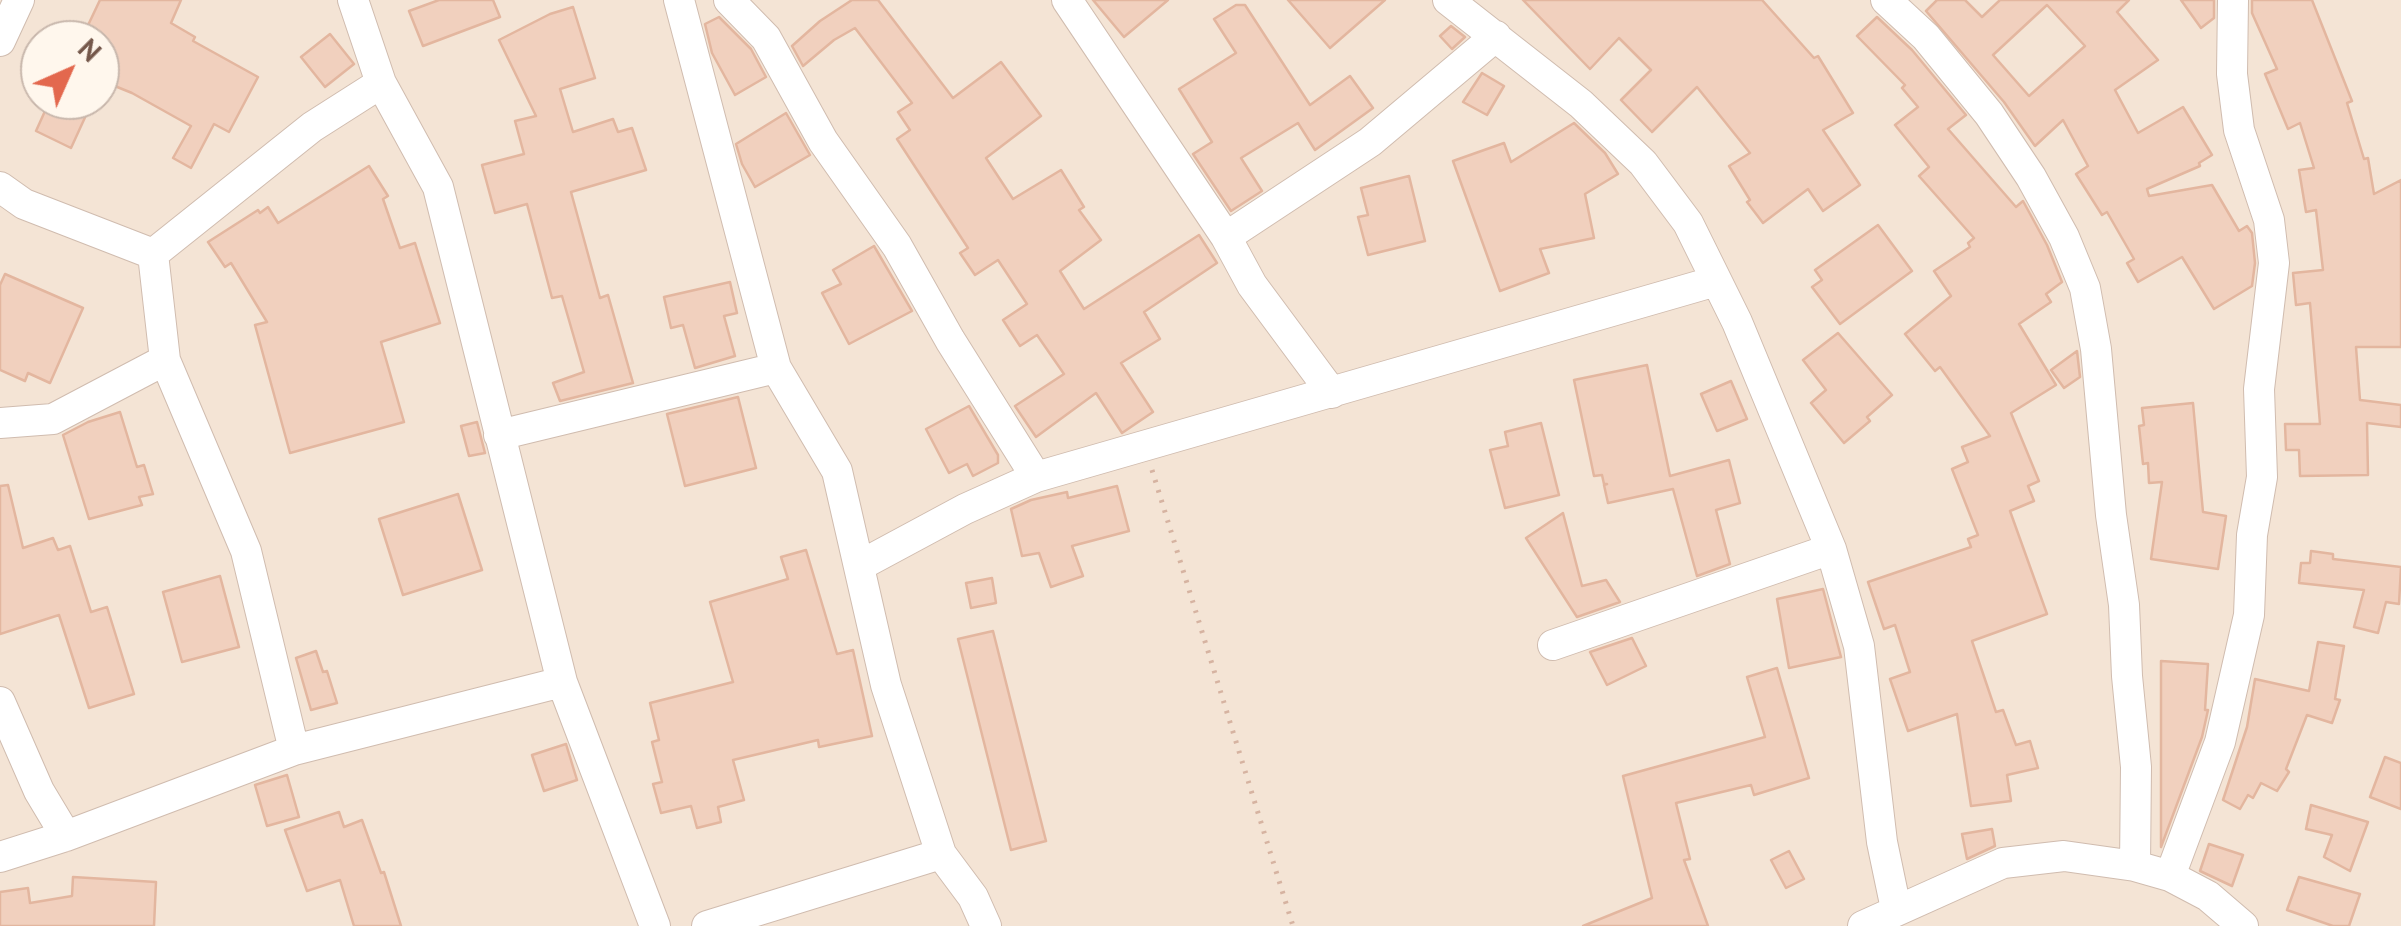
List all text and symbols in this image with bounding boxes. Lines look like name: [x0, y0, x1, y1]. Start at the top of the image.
north arrow: [20, 20, 120, 120]
text: N: [71, 30, 110, 69]

